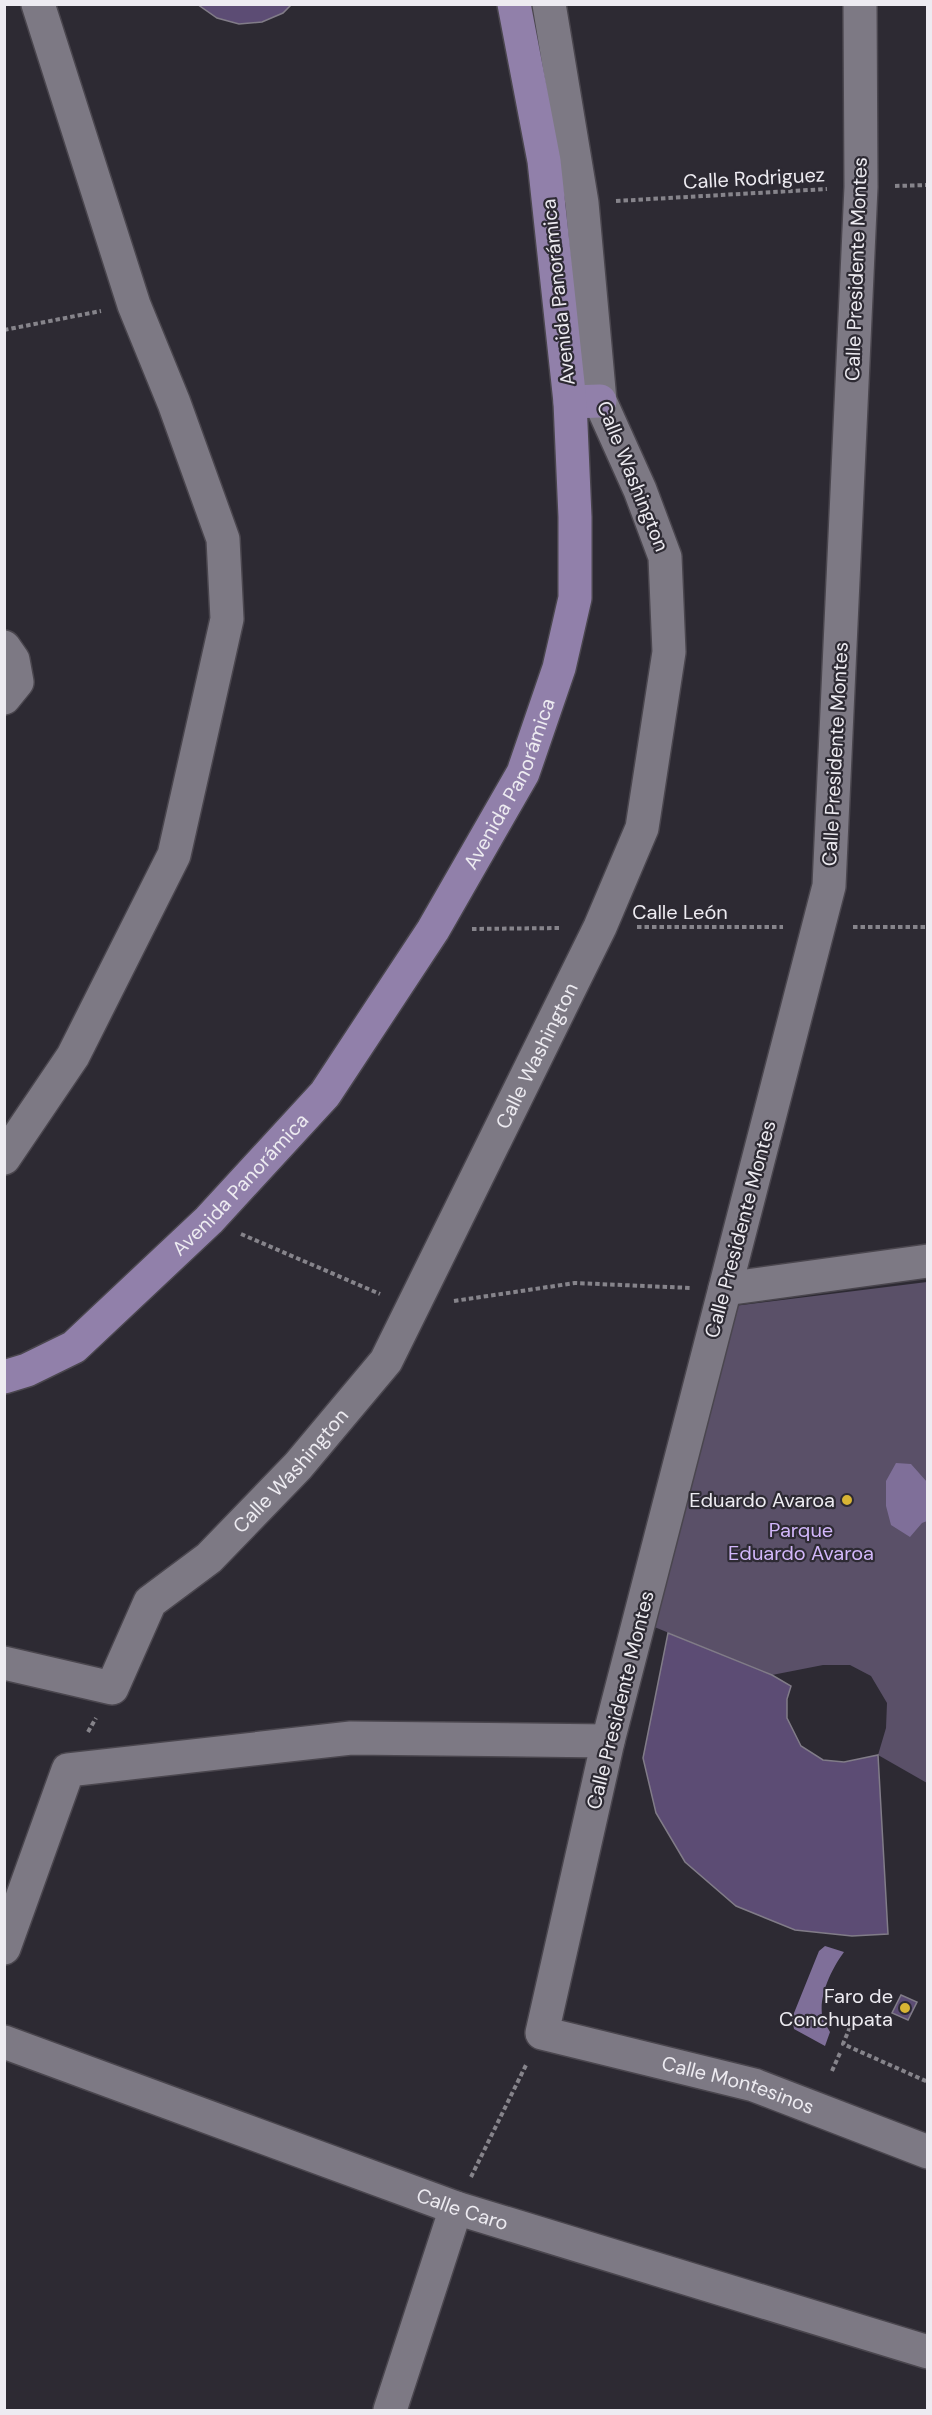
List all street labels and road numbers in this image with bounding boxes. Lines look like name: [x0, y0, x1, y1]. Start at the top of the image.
street label: Calle Presidente Montes: [839, 156, 873, 382]
street label: Calle Rodriguez: [682, 161, 826, 195]
street label: Avenida Panorámica: [535, 198, 581, 386]
street label: Calle Washington: [591, 397, 675, 555]
street label: Calle Presidente Montes: [816, 641, 854, 867]
street label: Avenida Panorámica: [457, 695, 561, 874]
street label: Calle León: [632, 899, 728, 925]
street label: Calle Washington: [490, 978, 584, 1133]
street label: Avenida Panorámica: [166, 1107, 314, 1261]
street label: Calle Presidente Montes: [698, 1117, 782, 1341]
street label: Calle Washington: [227, 1403, 354, 1539]
street label: Calle Presidente Montes: [580, 1588, 660, 1812]
street label: Calle Montesinos: [659, 2050, 818, 2120]
street label: Calle Caro: [413, 2182, 511, 2236]

